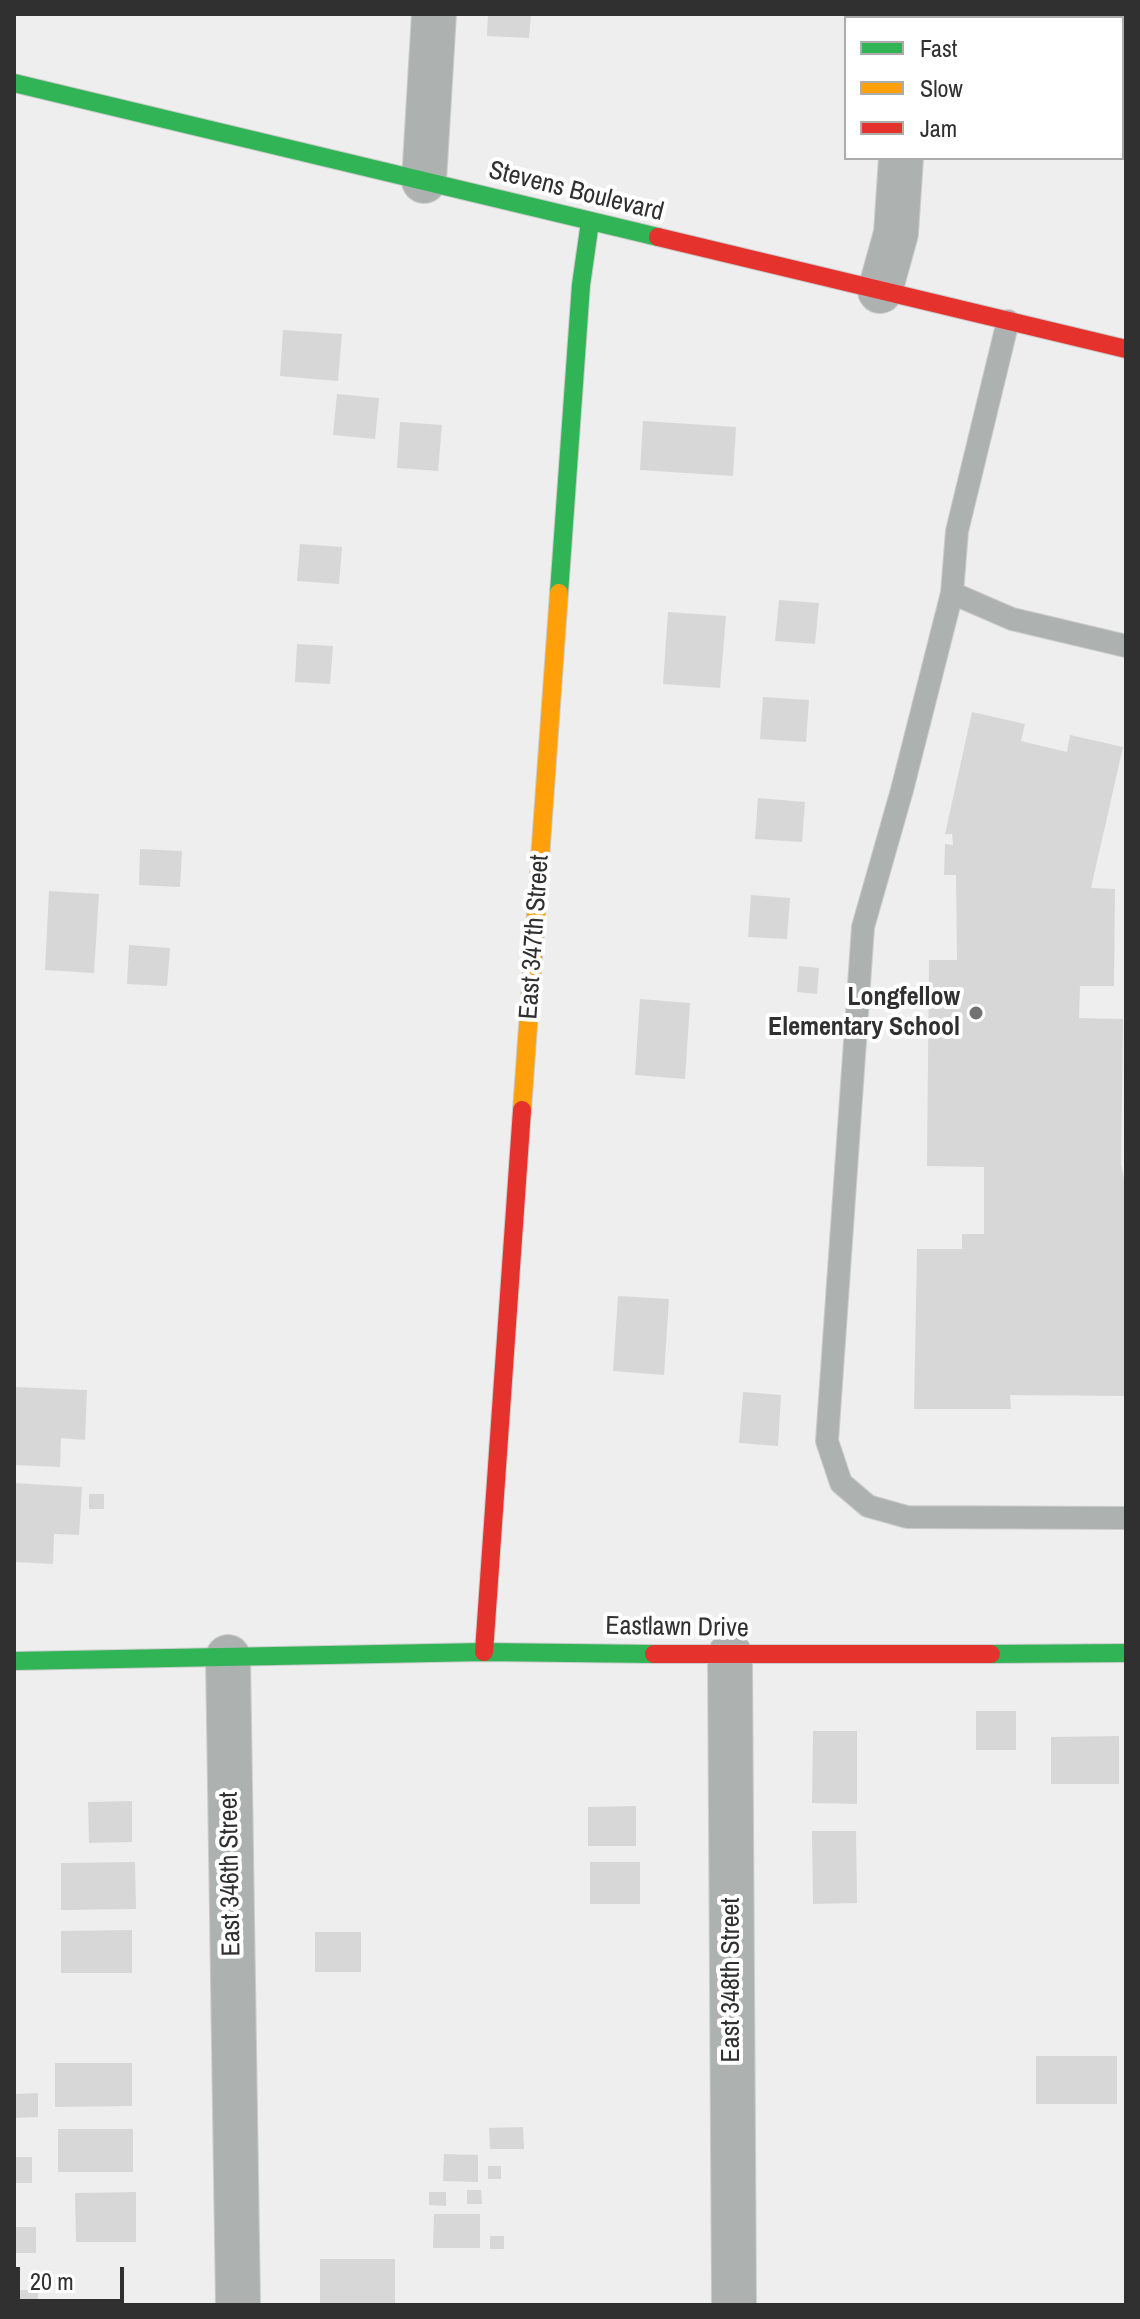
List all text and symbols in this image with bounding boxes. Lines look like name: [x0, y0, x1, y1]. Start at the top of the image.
legend: [844, 16, 1124, 160]
text: Fast: [920, 32, 957, 64]
text: Slow: [920, 72, 963, 104]
text: Jam: [920, 112, 957, 144]
street label: Stevens Boulevard: [485, 155, 667, 229]
street label: East 347th Street: [514, 854, 556, 1020]
place label: Longfellow Elementary School: [768, 982, 960, 1044]
marker: Longfellow Elementary School: [967, 1004, 985, 1022]
street label: Eastlawn Drive: [605, 1611, 749, 1645]
street label: East 346th Street: [214, 1791, 248, 1957]
street label: East 348th Street: [716, 1898, 748, 2062]
scale bar: [20, 2251, 128, 2301]
text: 20 m: [30, 2265, 74, 2297]

